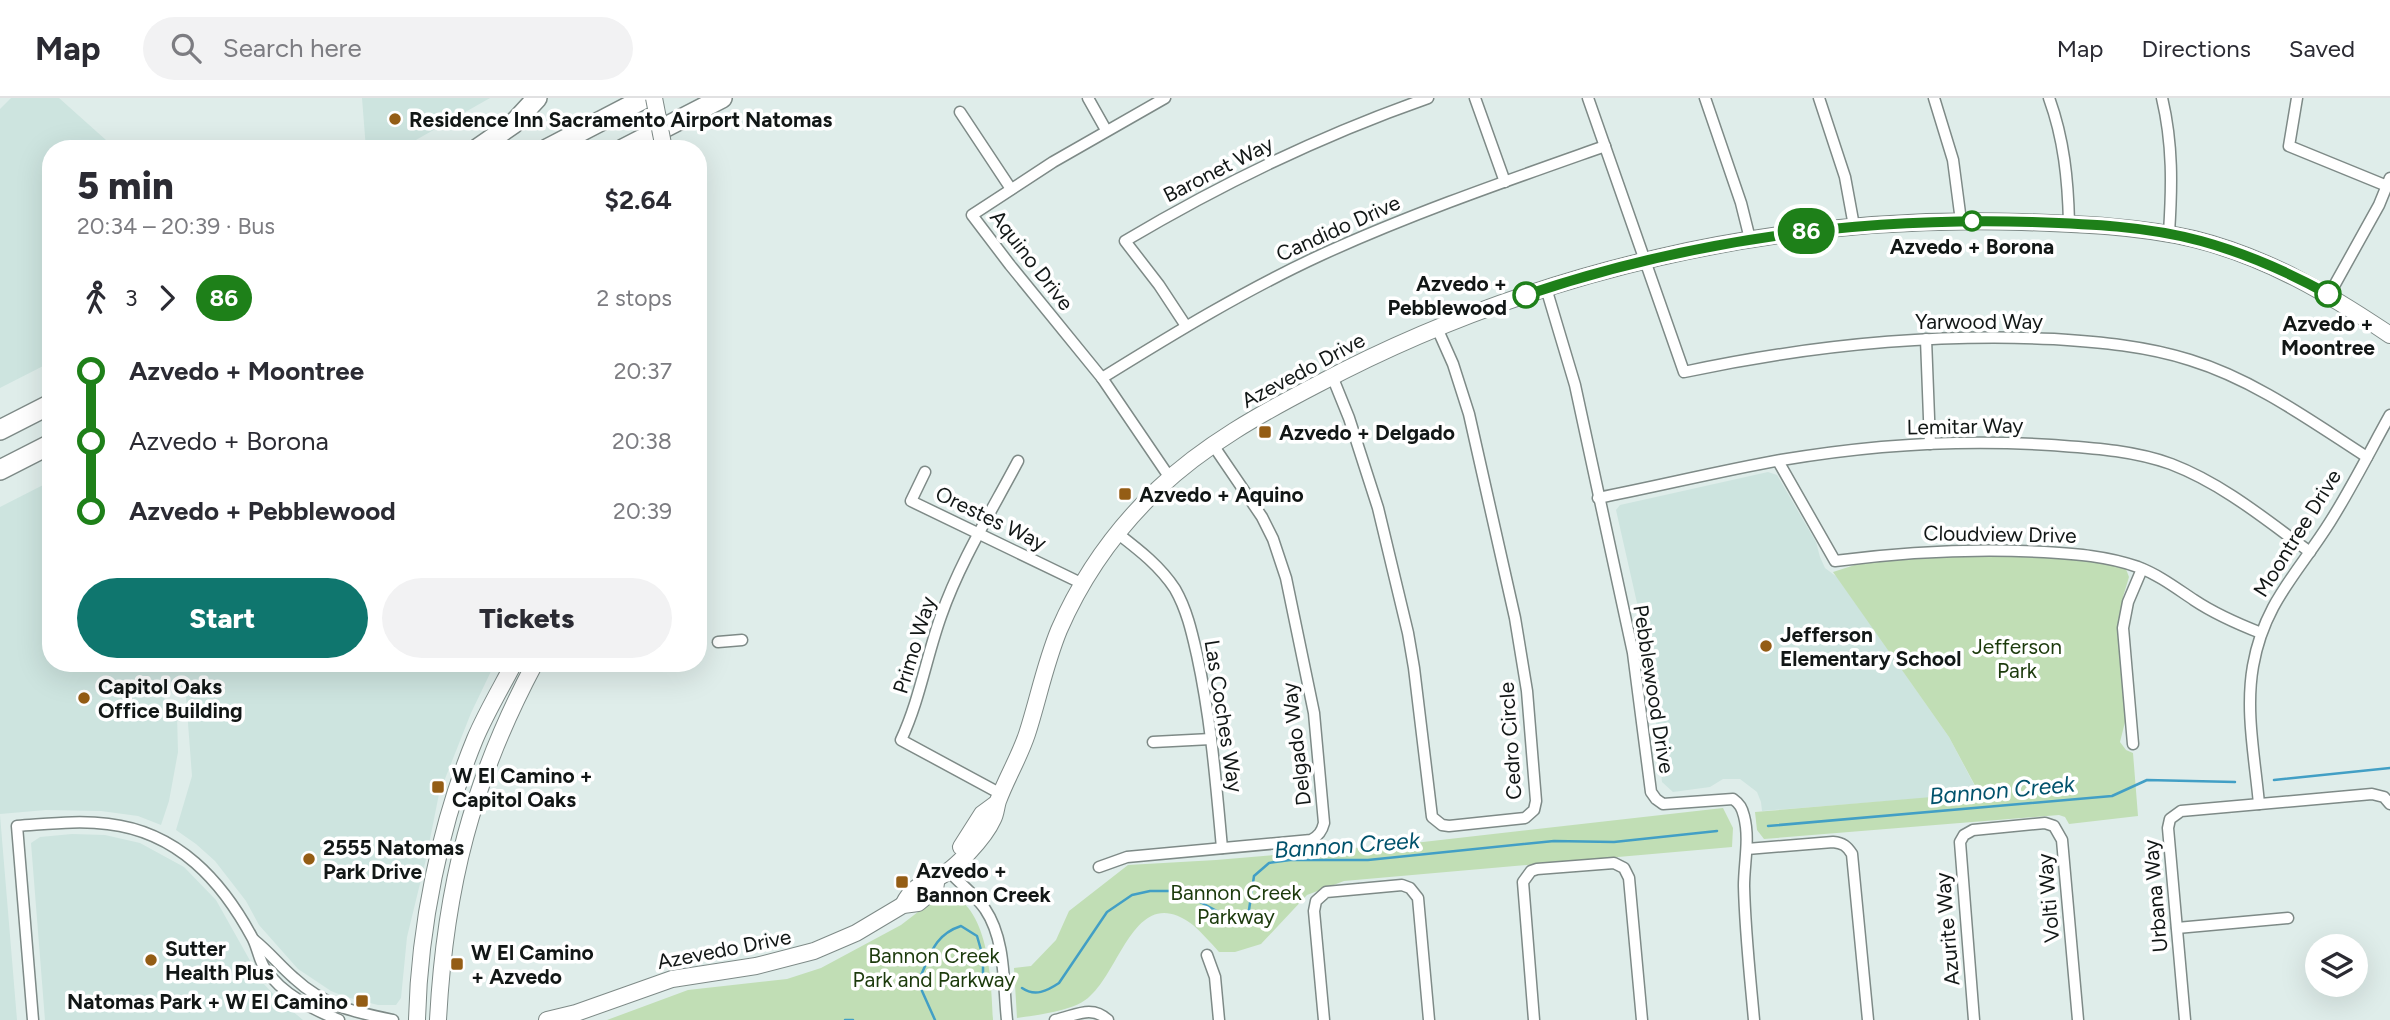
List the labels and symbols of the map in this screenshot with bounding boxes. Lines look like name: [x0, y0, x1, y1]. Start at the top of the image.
place label: Residence Inn Sacramento Airport Natomas: [409, 107, 832, 132]
marker: Residence Inn Sacramento Airport Natomas: [387, 111, 403, 127]
street label: Baronet Way: [1159, 131, 1277, 207]
street label: Candido Drive: [1272, 190, 1404, 266]
street label: Aquino Drive: [985, 205, 1079, 315]
line badge: 86: [1774, 208, 1838, 254]
marker: Azvedo + Borona: [1962, 211, 1982, 231]
place label: Azvedo + Borona: [1890, 234, 2054, 259]
place label: Azvedo + Pebblewood: [1387, 271, 1507, 320]
marker: Azvedo + Moontree: [2315, 281, 2341, 307]
marker: Azvedo + Pebblewood: [1513, 282, 1539, 308]
street label: Yarwood Way: [1915, 309, 2043, 334]
place label: Azvedo + Moontree: [2281, 311, 2375, 360]
street label: Azevedo Drive: [1237, 327, 1369, 413]
street label: Lemitar Way: [1906, 412, 2024, 440]
place label: Azvedo + Delgado: [1279, 420, 1455, 445]
marker: Azvedo + Delgado: [1257, 424, 1273, 440]
street label: Moontree Drive: [2248, 465, 2346, 601]
street label: Orestes Way: [932, 480, 1050, 556]
place label: Azvedo + Aquino: [1139, 482, 1304, 507]
marker: Azvedo + Aquino: [1117, 486, 1133, 502]
street label: Cloudview Drive: [1923, 520, 2077, 548]
street label: Primo Way: [887, 593, 941, 697]
street label: Pebblewood Drive: [1628, 603, 1680, 775]
place label: Jefferson Elementary School: [1780, 622, 1961, 671]
park label: Jefferson Park: [1972, 634, 2062, 683]
street label: Las Coches Way: [1200, 638, 1248, 794]
marker: Jefferson Elementary School: [1758, 638, 1774, 654]
place label: Capitol Oaks Office Building: [98, 674, 243, 723]
street label: Delgado Way: [1276, 681, 1316, 807]
street label: Cedro Circle: [1493, 681, 1527, 801]
marker: Capitol Oaks Office Building: [76, 690, 92, 706]
place label: W El Camino + Capitol Oaks: [452, 763, 593, 812]
water label: Bannon Creek: [1928, 770, 2077, 810]
marker: W El Camino + Capitol Oaks: [430, 779, 446, 795]
water label: Bannon Creek: [1273, 826, 1422, 864]
place label: 2555 Natomas Park Drive: [323, 835, 464, 884]
street label: Urbana Way: [2138, 838, 2172, 954]
marker: 2555 Natomas Park Drive: [301, 851, 317, 867]
street label: Volti Way: [2032, 852, 2064, 944]
place label: Azvedo + Bannon Creek: [916, 858, 1051, 907]
street label: Azurite Way: [1930, 871, 1964, 987]
marker: Azvedo + Bannon Creek: [894, 874, 910, 890]
park label: Bannon Creek Parkway: [1170, 880, 1303, 929]
street label: Azevedo Drive: [655, 924, 793, 974]
place label: Sutter Health Plus: [165, 936, 274, 985]
place label: W El Camino + Azvedo: [471, 940, 594, 989]
park label: Bannon Creek Park and Parkway: [853, 943, 1015, 992]
marker: Sutter Health Plus: [143, 952, 159, 968]
marker: W El Camino + Azvedo: [449, 956, 465, 972]
place label: Natomas Park + W El Camino: [67, 989, 348, 1014]
marker: Natomas Park + W El Camino: [354, 993, 370, 1009]

